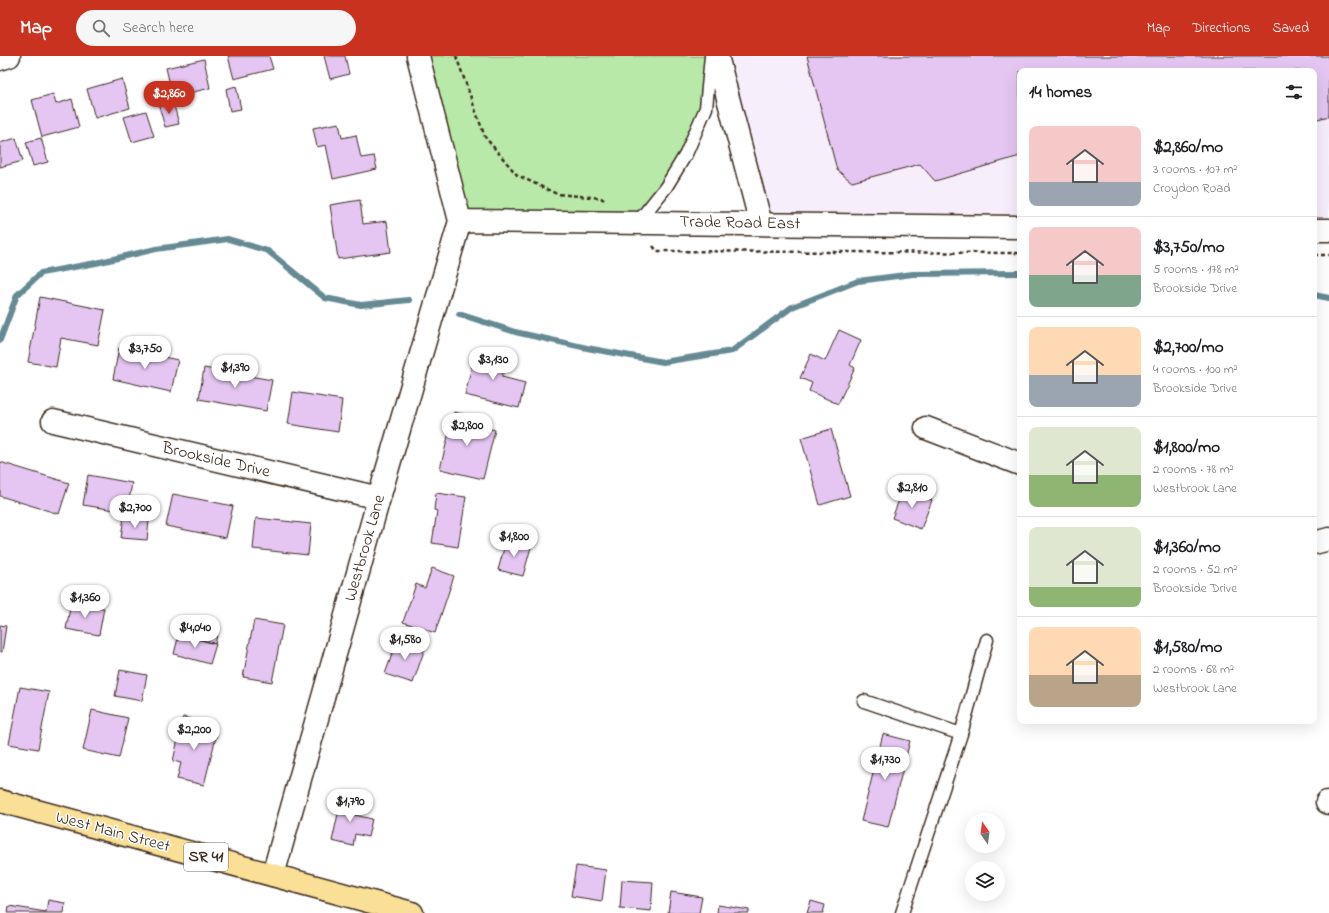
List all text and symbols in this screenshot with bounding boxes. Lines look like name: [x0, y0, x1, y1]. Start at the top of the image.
search box: [76, 10, 356, 46]
text: Map: [20, 15, 52, 42]
icon: search: [90, 17, 112, 39]
text: Search here: [122, 17, 194, 39]
text: Map: [1147, 18, 1170, 39]
text: Directions: [1192, 18, 1250, 39]
text: Saved: [1272, 18, 1309, 39]
text: 14 homes: [1029, 80, 1092, 105]
pin: $2,860: [136, 81, 202, 115]
icon: filters: [1283, 81, 1305, 103]
text: $2,860: [153, 84, 185, 103]
text: $2,860/mo: [1153, 135, 1223, 160]
icon: home: [1061, 142, 1109, 190]
text: 3 rooms · 107 m²: [1153, 160, 1237, 179]
text: Croydon Road: [1153, 179, 1231, 198]
street label: Trade Road East: [679, 209, 801, 237]
text: $3,750/mo: [1153, 235, 1225, 260]
icon: home: [1061, 243, 1109, 291]
text: 5 rooms · 178 m²: [1153, 260, 1239, 279]
text: Brookside Drive: [1153, 279, 1237, 298]
text: $2,700/mo: [1153, 335, 1224, 360]
pin: $3,750: [112, 336, 178, 370]
text: $3,750: [128, 339, 162, 358]
icon: home: [1061, 343, 1109, 391]
pin: $3,130: [460, 347, 526, 381]
text: $3,130: [478, 350, 508, 369]
pin: $1,390: [202, 355, 268, 389]
text: $1,390: [220, 358, 250, 377]
text: 4 rooms · 100 m²: [1153, 360, 1238, 379]
text: Brookside Drive: [1153, 379, 1237, 398]
pin: $2,800: [434, 413, 500, 447]
text: $2,800: [451, 416, 483, 435]
street label: Brookside Drive: [159, 435, 273, 485]
text: $1,800/mo: [1153, 435, 1220, 460]
icon: home: [1061, 443, 1109, 491]
text: 2 rooms · 78 m²: [1153, 460, 1234, 479]
pin: $2,810: [879, 475, 945, 509]
text: $2,810: [896, 478, 928, 497]
text: Westbrook Lane: [1153, 479, 1237, 498]
street label: Westbrook Lane: [338, 491, 392, 604]
pin: $2,700: [102, 495, 168, 529]
text: $2,700: [118, 498, 152, 517]
pin: $1,800: [481, 524, 547, 558]
text: $1,800: [499, 527, 529, 546]
text: $1,360/mo: [1153, 535, 1221, 560]
icon: home: [1061, 543, 1109, 591]
text: 2 rooms · 52 m²: [1153, 560, 1237, 579]
text: Brookside Drive: [1153, 579, 1237, 598]
pin: $1,360: [52, 585, 118, 619]
text: $1,360: [70, 588, 100, 607]
pin: $4,040: [162, 615, 228, 649]
text: $4,040: [179, 618, 211, 637]
pin: $1,580: [372, 627, 438, 661]
text: $1,580: [389, 630, 421, 649]
text: $1,580/mo: [1153, 635, 1222, 660]
icon: home: [1061, 643, 1109, 691]
text: 2 rooms · 68 m²: [1153, 660, 1234, 679]
text: Westbrook Lane: [1153, 679, 1237, 698]
pin: $2,200: [161, 717, 227, 751]
text: $2,200: [177, 720, 211, 739]
pin: $1,730: [852, 747, 918, 781]
text: $1,730: [870, 750, 900, 769]
pin: $1,790: [317, 789, 383, 823]
text: $1,790: [335, 792, 365, 811]
street label: West Main Street: [53, 805, 173, 859]
north arrow: [965, 813, 1005, 853]
map controls: [965, 813, 1005, 901]
road number: SR 41: [184, 843, 228, 871]
button: layers: [965, 861, 1005, 901]

